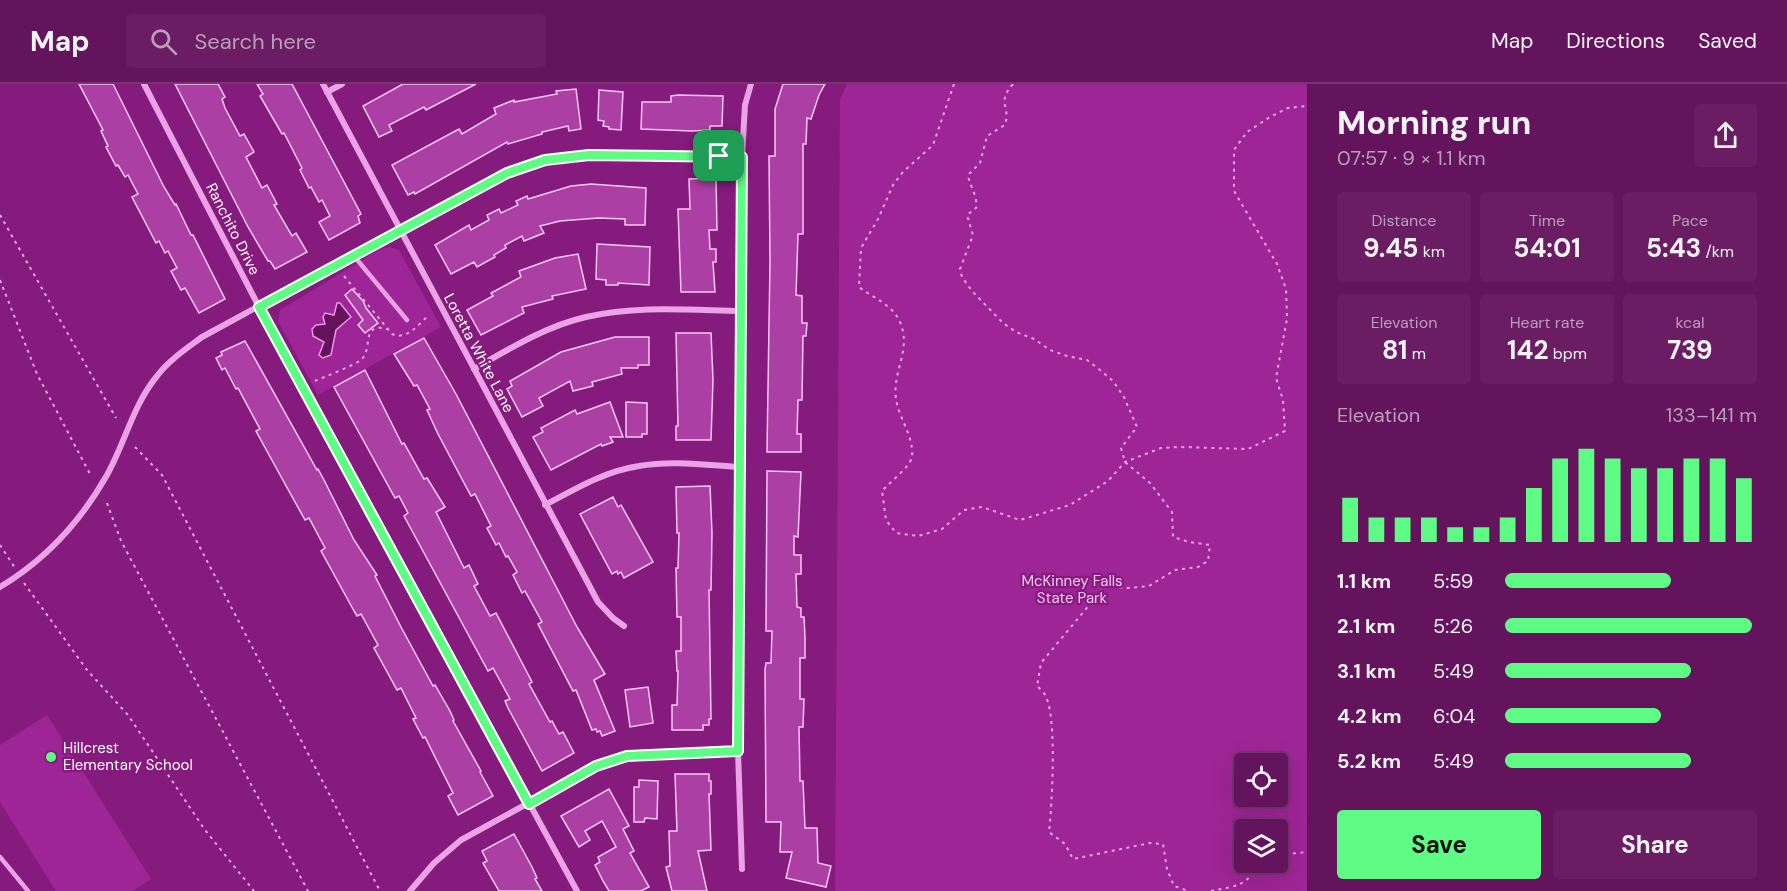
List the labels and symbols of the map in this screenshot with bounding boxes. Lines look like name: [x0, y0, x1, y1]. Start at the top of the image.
pin: [693, 130, 744, 181]
street label: Ranchito Drive: [201, 180, 265, 278]
street label: Loretta White Lane: [439, 290, 519, 416]
park label: McKinney Falls State Park: [1021, 571, 1123, 608]
place label: Hillcrest Elementary School: [63, 738, 193, 775]
marker: Hillcrest Elementary School: [44, 750, 58, 764]

